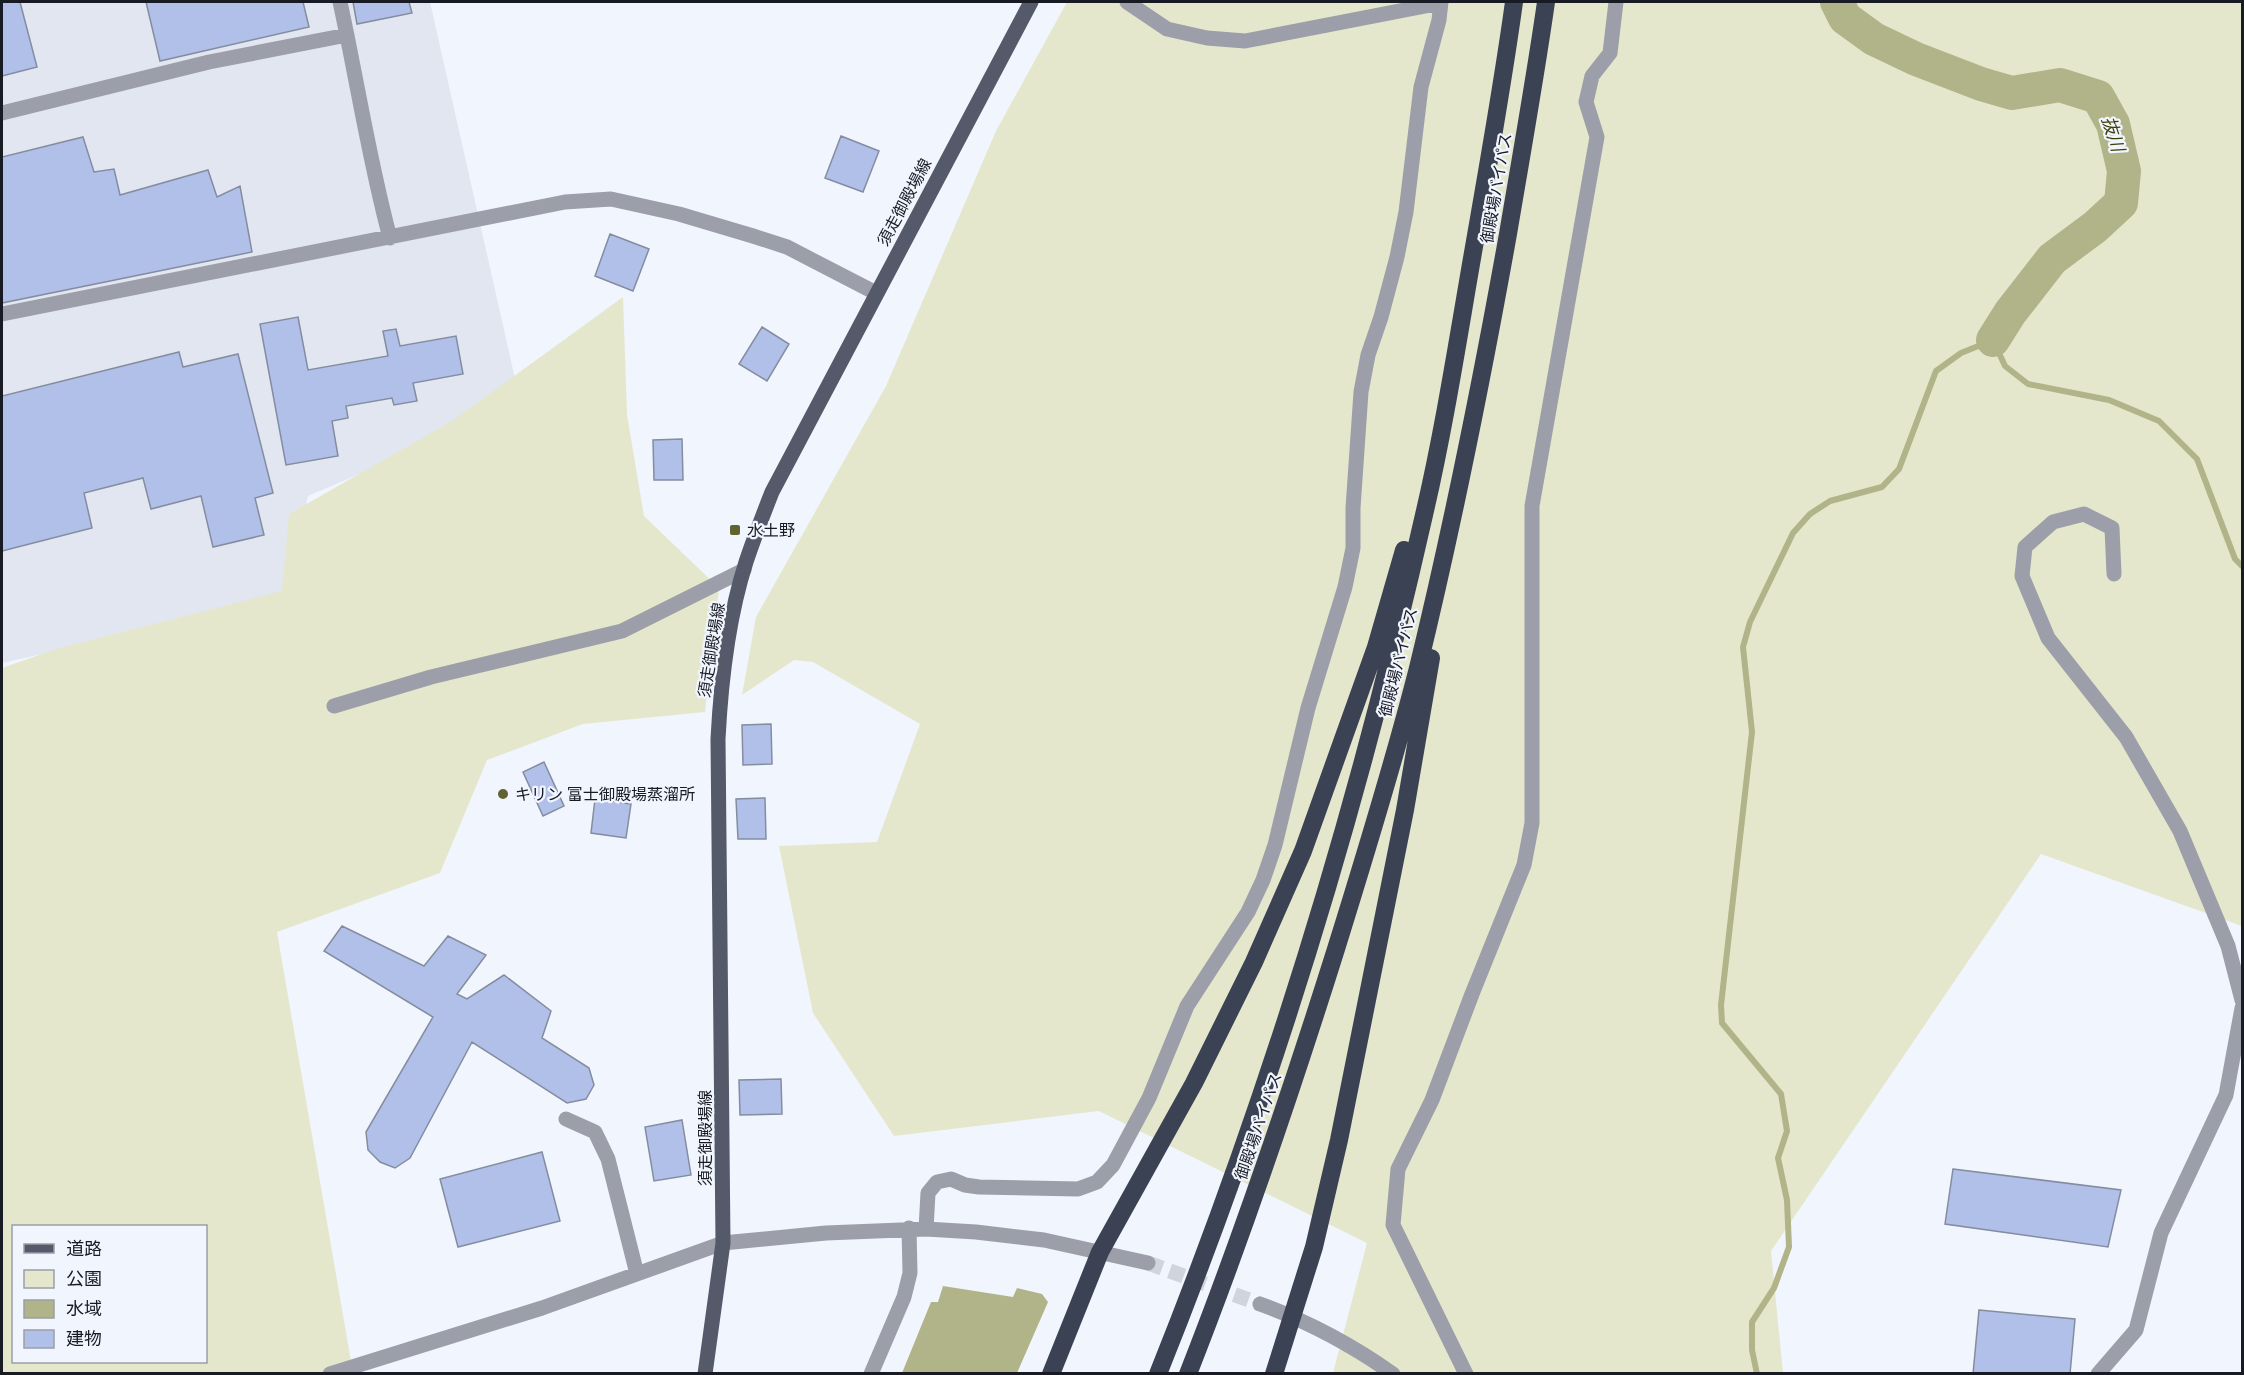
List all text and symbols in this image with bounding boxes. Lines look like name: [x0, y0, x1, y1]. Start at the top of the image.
water label: 抜川: [2097, 113, 2132, 156]
street label: 御殿場バイパス: [1475, 131, 1517, 245]
street label: 須走御殿場線: [872, 154, 936, 250]
place label: 水土野: [747, 519, 795, 541]
marker: 水土野: [728, 523, 742, 537]
street label: 須走御殿場線: [693, 601, 729, 699]
street label: 御殿場バイパス: [1374, 605, 1422, 719]
place label: キリン 富士御殿場蒸溜所: [515, 783, 695, 805]
marker: キリン 富士御殿場蒸溜所: [496, 787, 510, 801]
street label: 御殿場バイパス: [1229, 1070, 1287, 1182]
street label: 須走御殿場線: [694, 1090, 716, 1186]
legend: [12, 1225, 207, 1363]
text: 道路: [66, 1236, 102, 1260]
text: 公園: [66, 1266, 102, 1290]
text: 水域: [66, 1296, 102, 1320]
text: 建物: [66, 1326, 102, 1350]

